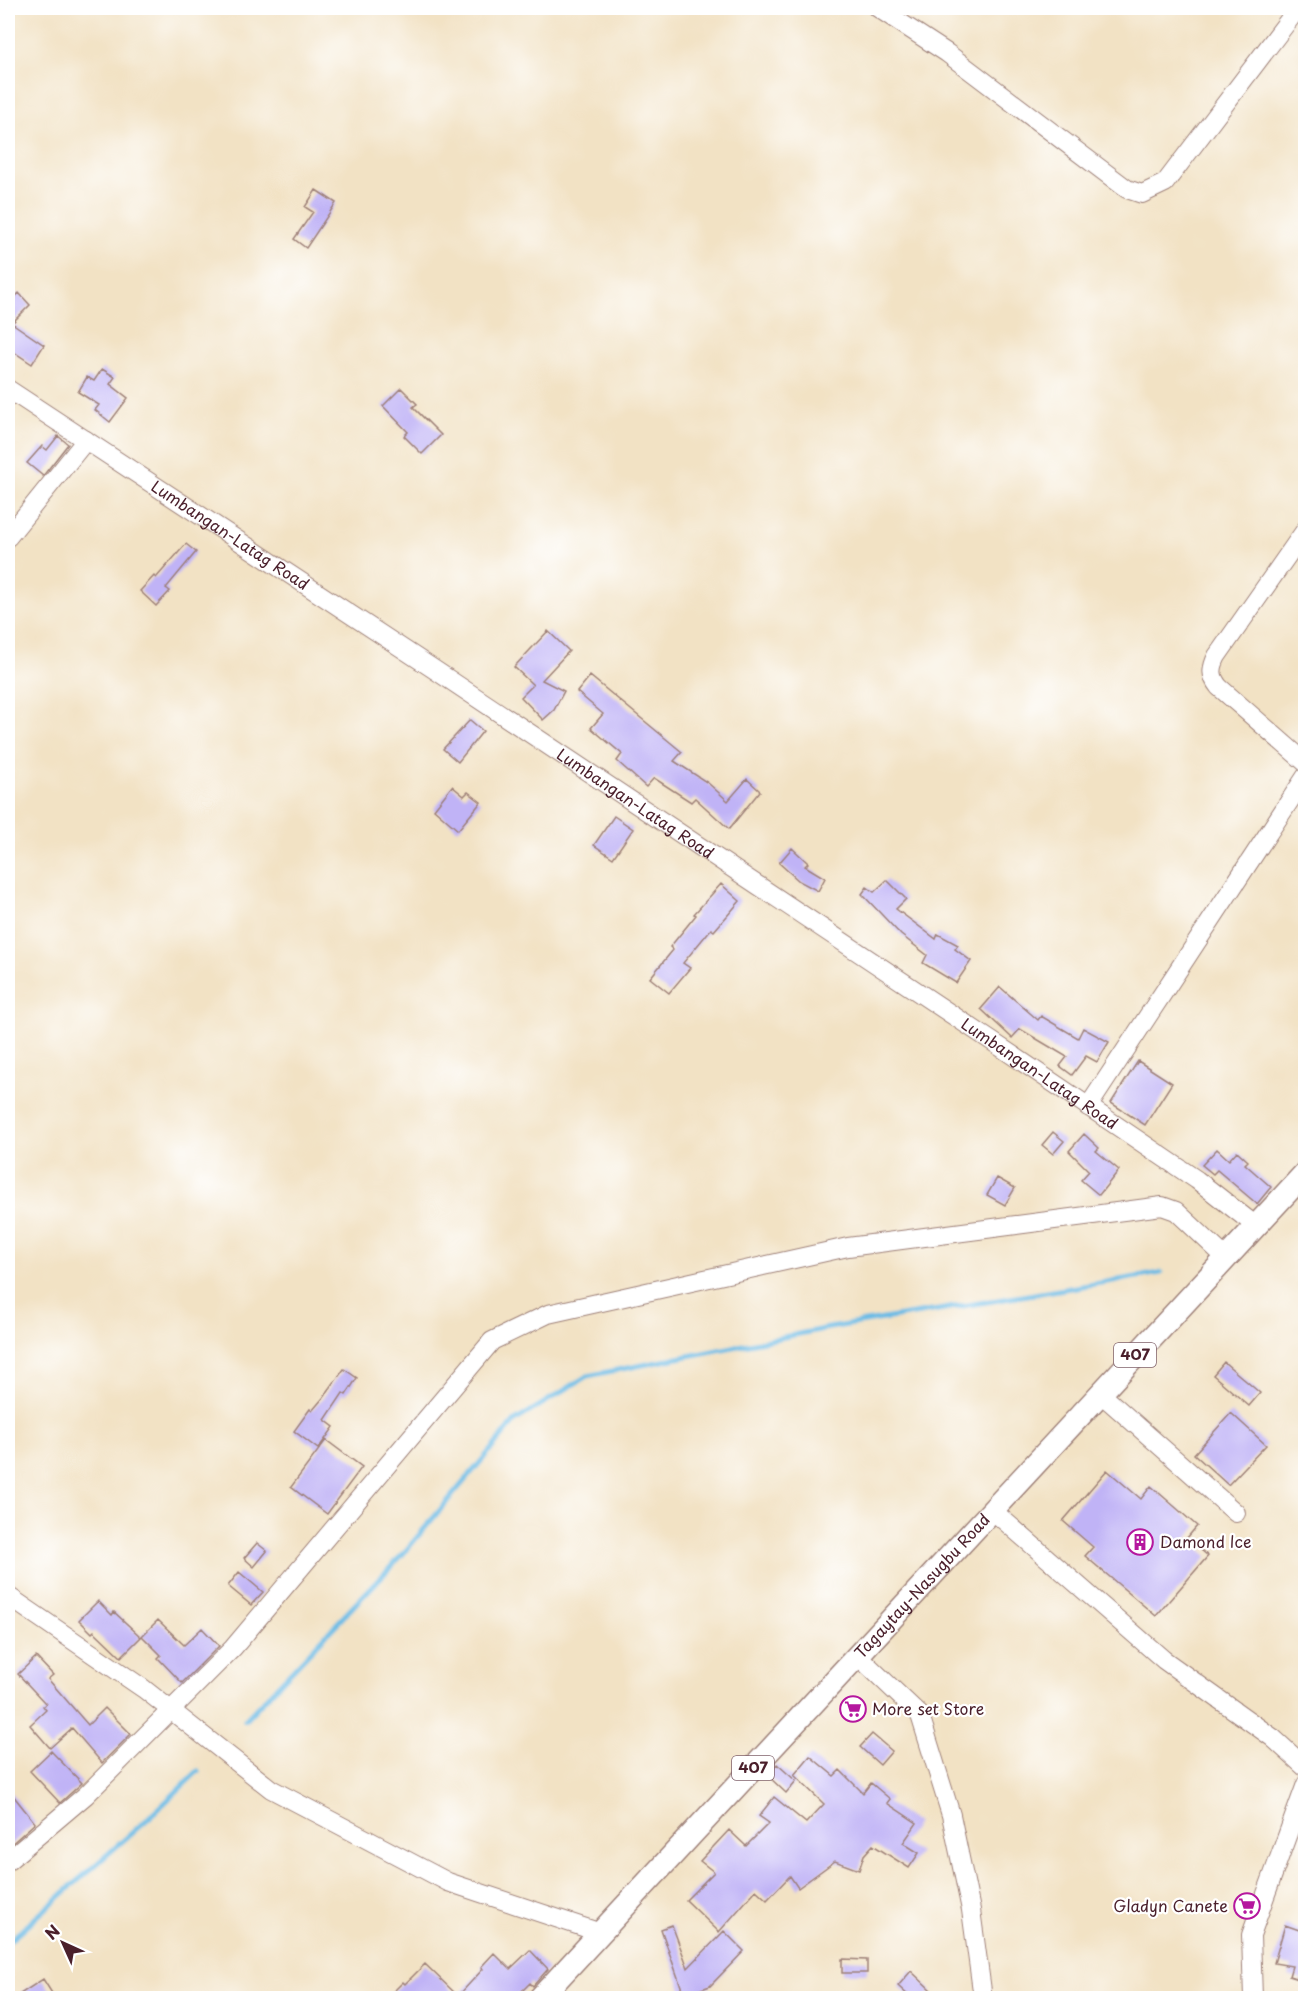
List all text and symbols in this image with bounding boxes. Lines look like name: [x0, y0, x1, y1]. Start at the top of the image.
street label: Lumbangan-Latag Road: [147, 474, 314, 595]
street label: Lumbangan-Latag Road: [552, 742, 719, 864]
street label: Lumbangan-Latag Road: [957, 1011, 1123, 1134]
road number: 407: [1114, 1343, 1156, 1367]
street label: Tagaytay-Nasugbu Road: [848, 1507, 995, 1663]
building icon: Damond Ice: [1125, 1527, 1155, 1557]
place label: Damond Ice: [1160, 1529, 1251, 1553]
supermarket icon: More set Store: [838, 1694, 868, 1724]
place label: More set Store: [872, 1696, 984, 1720]
road number: 407: [732, 1756, 774, 1780]
supermarket icon: Gladyn Canete: [1232, 1891, 1262, 1921]
place label: Gladyn Canete: [1113, 1893, 1228, 1917]
north arrow: [33, 1913, 93, 1973]
text: N: [39, 1919, 65, 1945]

